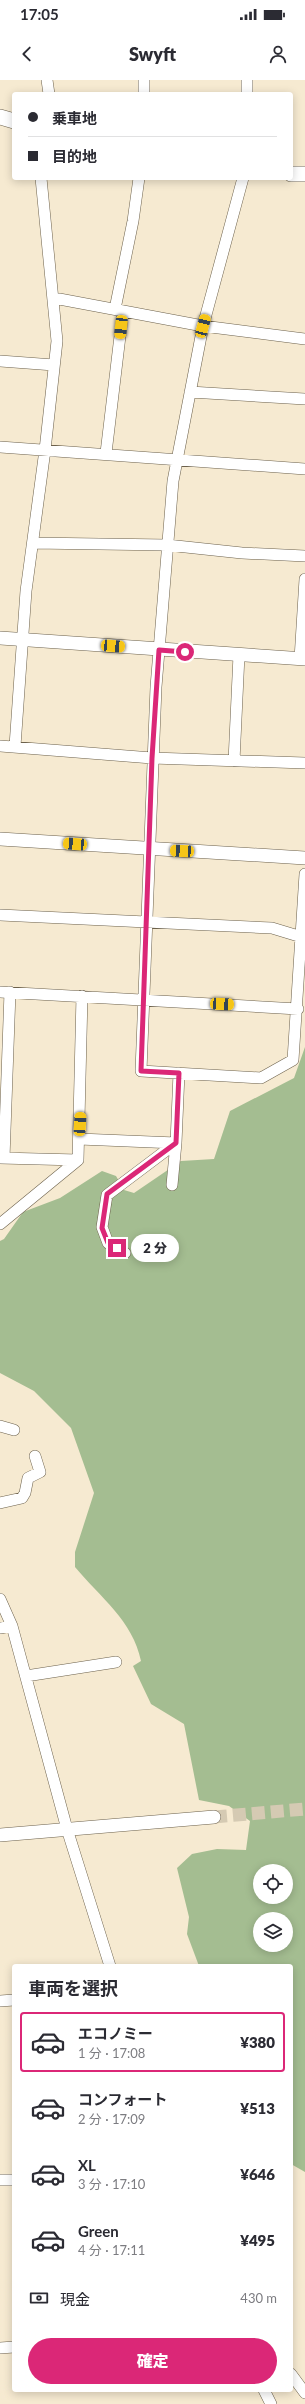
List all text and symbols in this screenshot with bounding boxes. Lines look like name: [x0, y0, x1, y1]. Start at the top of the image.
text: 17:05: [20, 5, 59, 23]
icon: back: [16, 43, 38, 65]
text: Swyft: [129, 43, 176, 65]
icon: person: [267, 43, 289, 65]
text: 乗車地: [52, 109, 97, 127]
text: 目的地: [52, 147, 97, 165]
car: [194, 313, 212, 339]
car: [114, 314, 128, 340]
car: [101, 639, 125, 653]
route start: [176, 643, 194, 661]
car: [63, 837, 87, 851]
car: [170, 844, 194, 858]
car: [210, 997, 234, 1011]
car: [73, 1112, 87, 1136]
callout: 2 分: [131, 1234, 179, 1262]
route end: [108, 1239, 126, 1257]
text: 2 分: [143, 1240, 167, 1256]
map controls: [253, 1864, 293, 1952]
button: locate: [253, 1864, 293, 1904]
button: layers: [253, 1912, 293, 1952]
text: 車両を選択: [28, 1977, 118, 1999]
icon: car: [30, 2024, 66, 2060]
text: エコノミー: [78, 2024, 153, 2042]
text: ¥380: [240, 2033, 275, 2051]
text: 1 分 · 17:08: [78, 2045, 145, 2061]
icon: car: [30, 2090, 66, 2126]
text: コンフォート: [78, 2090, 168, 2108]
text: ¥513: [240, 2099, 275, 2117]
text: 2 分 · 17:09: [78, 2111, 145, 2127]
icon: car: [30, 2156, 66, 2192]
text: XL: [78, 2156, 96, 2174]
text: ¥646: [240, 2165, 275, 2183]
text: 3 分 · 17:10: [78, 2176, 145, 2192]
icon: car: [30, 2222, 66, 2258]
text: Green: [78, 2222, 119, 2240]
text: ¥495: [240, 2231, 275, 2249]
text: 4 分 · 17:11: [78, 2242, 145, 2258]
icon: cash: [28, 2287, 50, 2309]
text: 現金: [60, 2290, 90, 2308]
text: 430 m: [240, 2290, 277, 2306]
button: 確定: [28, 2338, 277, 2384]

